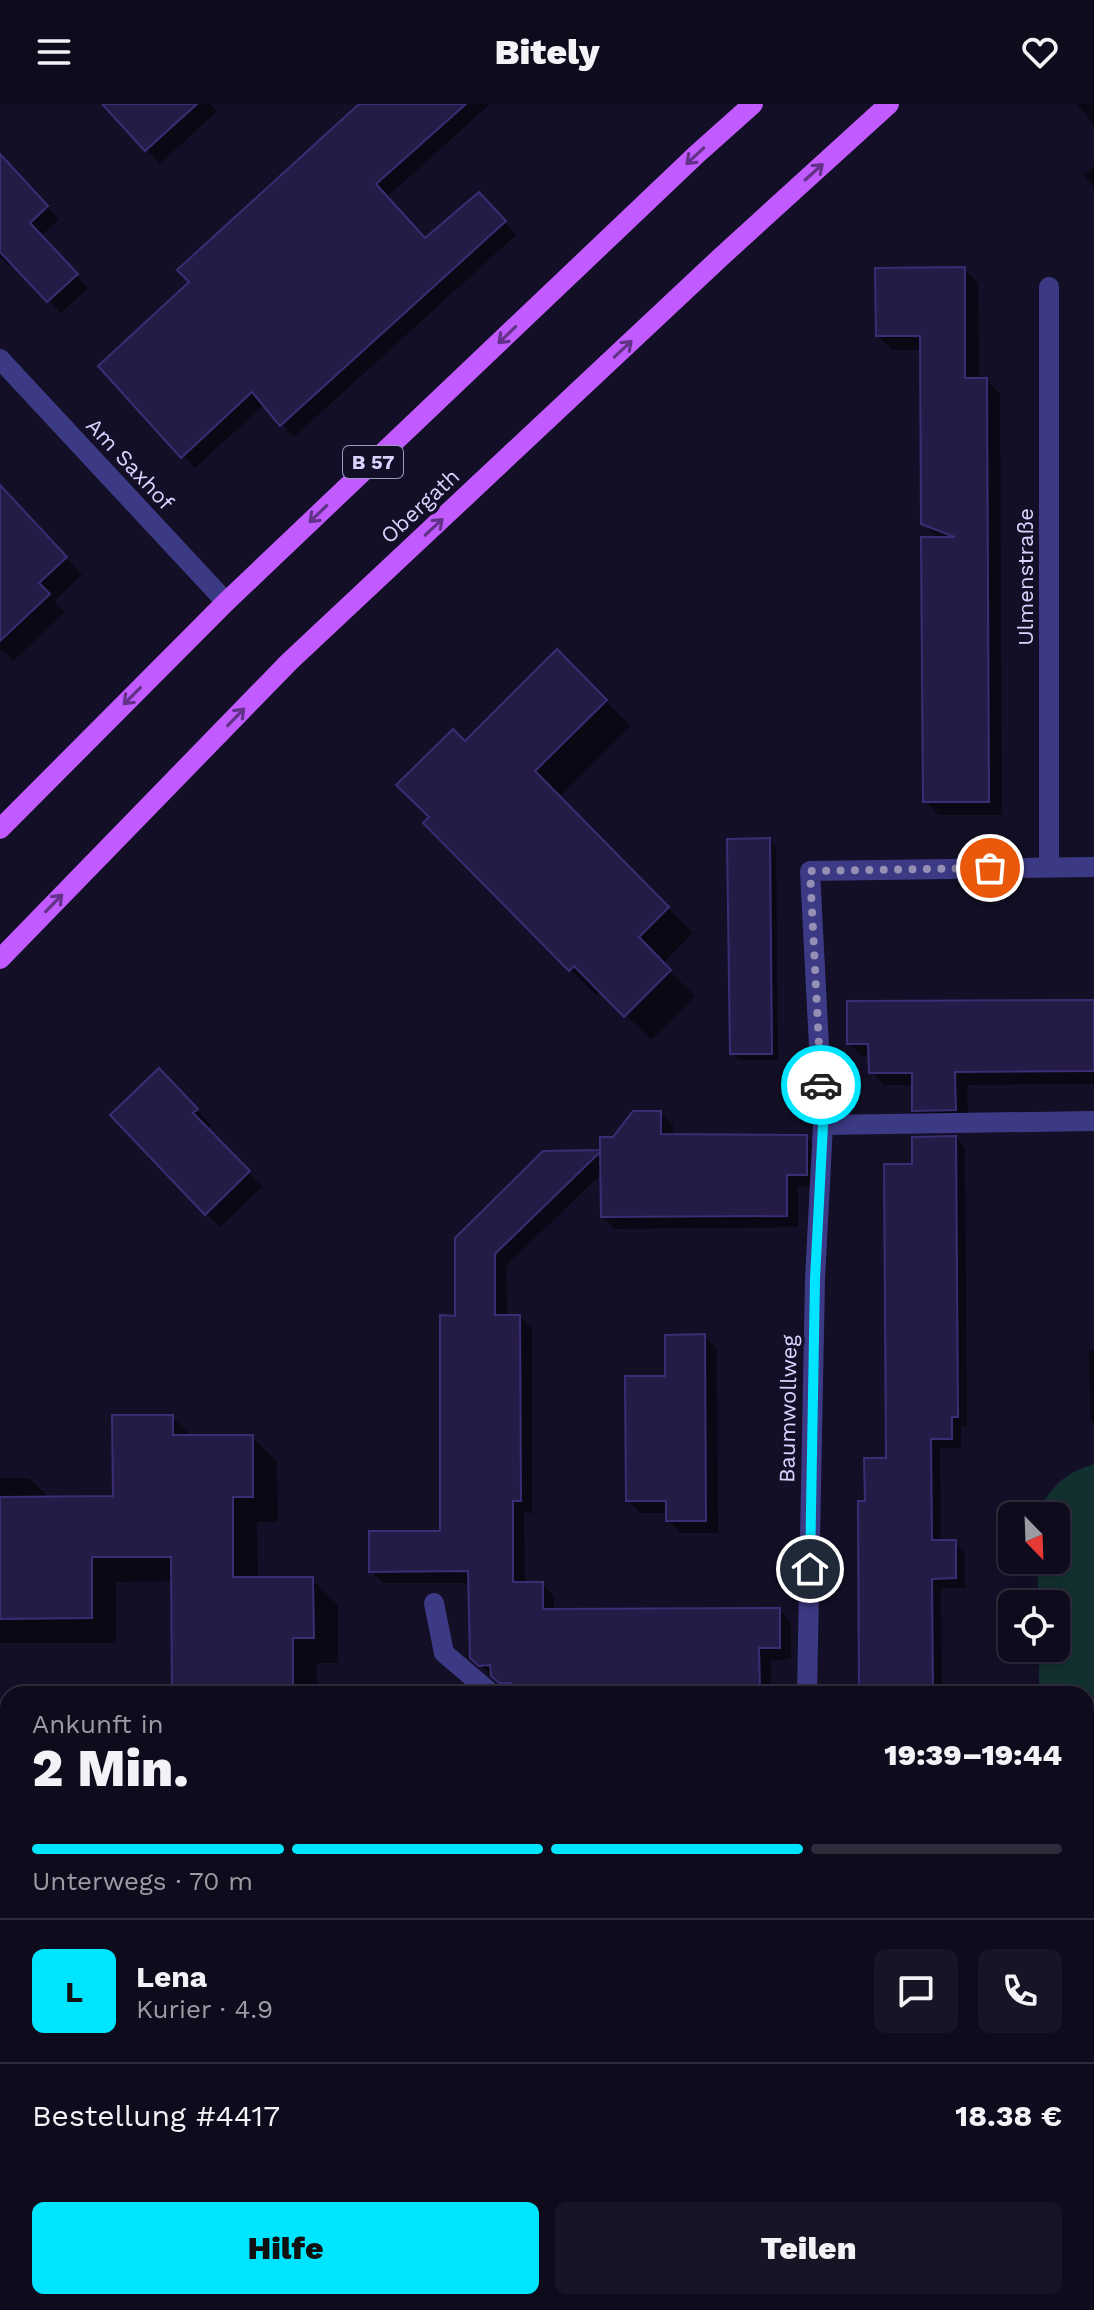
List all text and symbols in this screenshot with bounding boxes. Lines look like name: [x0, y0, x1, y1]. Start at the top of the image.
icon: menu: [32, 30, 76, 74]
icon: heart: [1018, 30, 1062, 74]
text: Bitely: [495, 31, 600, 73]
one-way arrow: [685, 147, 705, 166]
one-way arrow: [804, 163, 824, 182]
one-way arrow: [497, 325, 517, 344]
one-way arrow: [613, 340, 632, 359]
street label: Am Saxhof: [81, 413, 179, 515]
road number: B 57: [343, 446, 403, 478]
street label: Obergath: [376, 464, 464, 548]
one-way arrow: [308, 505, 328, 524]
street label: Ulmenstraße: [1013, 508, 1038, 646]
one-way arrow: [423, 518, 443, 537]
one-way arrow: [123, 686, 142, 705]
one-way arrow: [226, 707, 245, 727]
pin: [956, 834, 1024, 902]
icon: bag: [968, 846, 1012, 890]
one-way arrow: [45, 893, 64, 913]
courier: [781, 1045, 861, 1125]
icon: car: [799, 1063, 843, 1107]
street label: Baumwollweg: [774, 1335, 802, 1483]
north arrow: [998, 1502, 1070, 1574]
map controls: [998, 1502, 1070, 1662]
pin: [776, 1535, 844, 1603]
icon: home: [788, 1547, 832, 1591]
button: locate: [998, 1590, 1070, 1662]
text: Ankunft in: [32, 1709, 164, 1739]
text: 19:39–19:44: [884, 1737, 1062, 1772]
text: 2 Min.: [32, 1738, 189, 1799]
text: Unterwegs · 70 m: [32, 1866, 253, 1896]
button: chat: [874, 1949, 958, 2033]
button: phone: [978, 1949, 1062, 2033]
text: Lena: [136, 1959, 207, 1994]
text: L: [65, 1974, 83, 2009]
text: Kurier · 4.9: [136, 1994, 273, 2024]
text: Bestellung #4417: [32, 2098, 280, 2133]
text: 18.38 €: [955, 2098, 1062, 2133]
button: Hilfe: [32, 2202, 539, 2294]
button: Teilen: [555, 2202, 1062, 2294]

